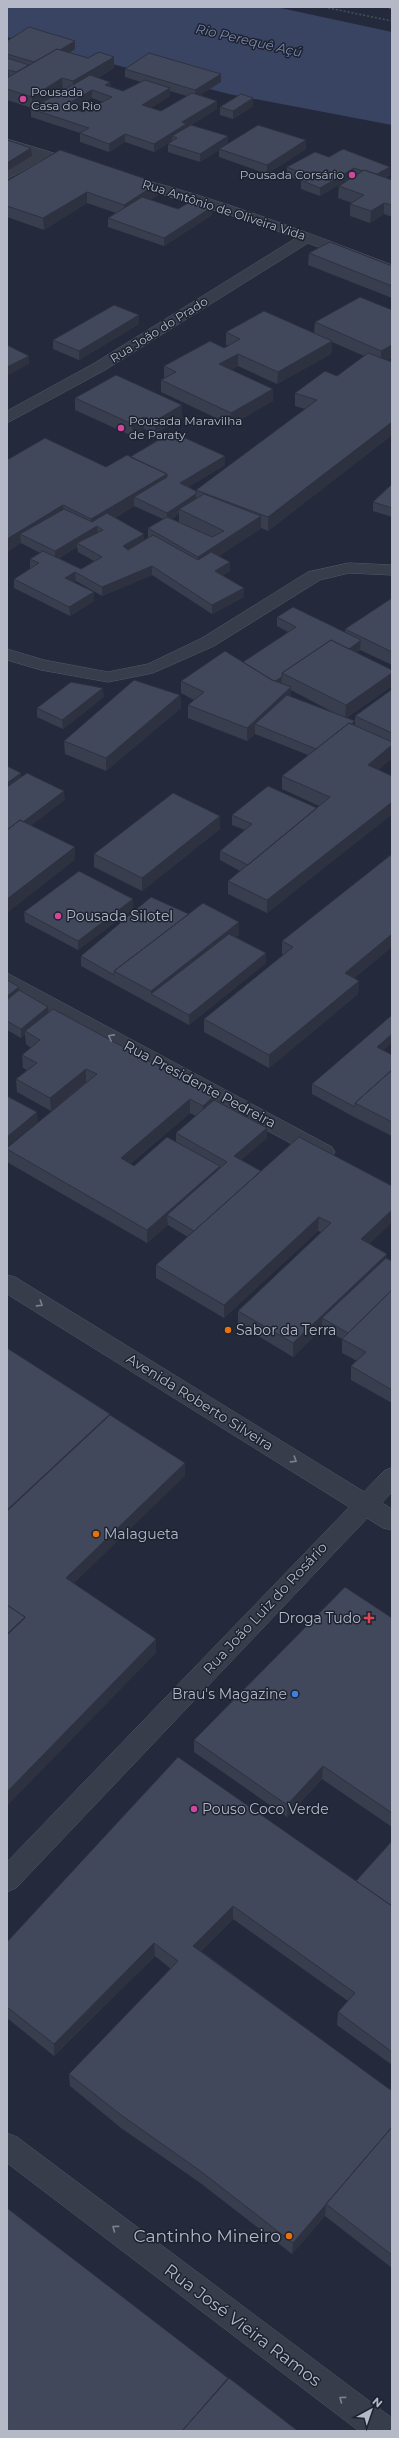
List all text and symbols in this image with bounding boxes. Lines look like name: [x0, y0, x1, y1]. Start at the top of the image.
water label: Rio Perequê Açú: [194, 20, 304, 60]
place label: Pousada Casa do Rio: [31, 84, 101, 113]
marker: Pousada Casa do Rio: [18, 94, 28, 104]
place label: Pousada Corsário: [240, 167, 344, 182]
marker: Pousada Corsário: [347, 170, 357, 180]
street label: Rua Antônio de Oliveira Vida: [141, 176, 308, 243]
street label: Rua João do Prado: [107, 293, 210, 366]
place label: Pousada Maravilha de Paraty: [129, 413, 242, 442]
marker: Pousada Maravilha de Paraty: [116, 423, 126, 433]
place label: Pousada Silotel: [66, 907, 173, 925]
marker: Pousada Silotel: [53, 911, 63, 921]
one-way arrow: [108, 1034, 115, 1041]
street label: Rua Presidente Pedreira: [121, 1036, 279, 1132]
one-way arrow: [36, 1299, 43, 1307]
place label: Sabor da Terra: [236, 1321, 336, 1339]
marker: Sabor da Terra: [223, 1325, 233, 1335]
street label: Avenida Roberto Silveira: [123, 1349, 277, 1455]
one-way arrow: [290, 1455, 297, 1463]
place label: Malagueta: [104, 1525, 179, 1543]
marker: Malagueta: [91, 1529, 101, 1539]
street label: Rua João Luiz do Rosário: [199, 1538, 331, 1678]
place label: Droga Tudo: [278, 1609, 361, 1627]
marker: Droga Tudo: [364, 1613, 374, 1623]
place label: Brau's Magazine: [172, 1685, 287, 1703]
marker: Brau's Magazine: [290, 1689, 300, 1699]
place label: Pouso Coco Verde: [202, 1800, 329, 1818]
marker: Pouso Coco Verde: [189, 1804, 199, 1814]
one-way arrow: [113, 2225, 120, 2232]
place label: Cantinho Mineiro: [134, 2226, 281, 2246]
marker: Cantinho Mineiro: [284, 2231, 294, 2241]
street label: Rua José Vieira Ramos: [161, 2259, 325, 2391]
north arrow: [351, 2390, 391, 2430]
text: N: [370, 2394, 385, 2411]
one-way arrow: [339, 2397, 346, 2404]

